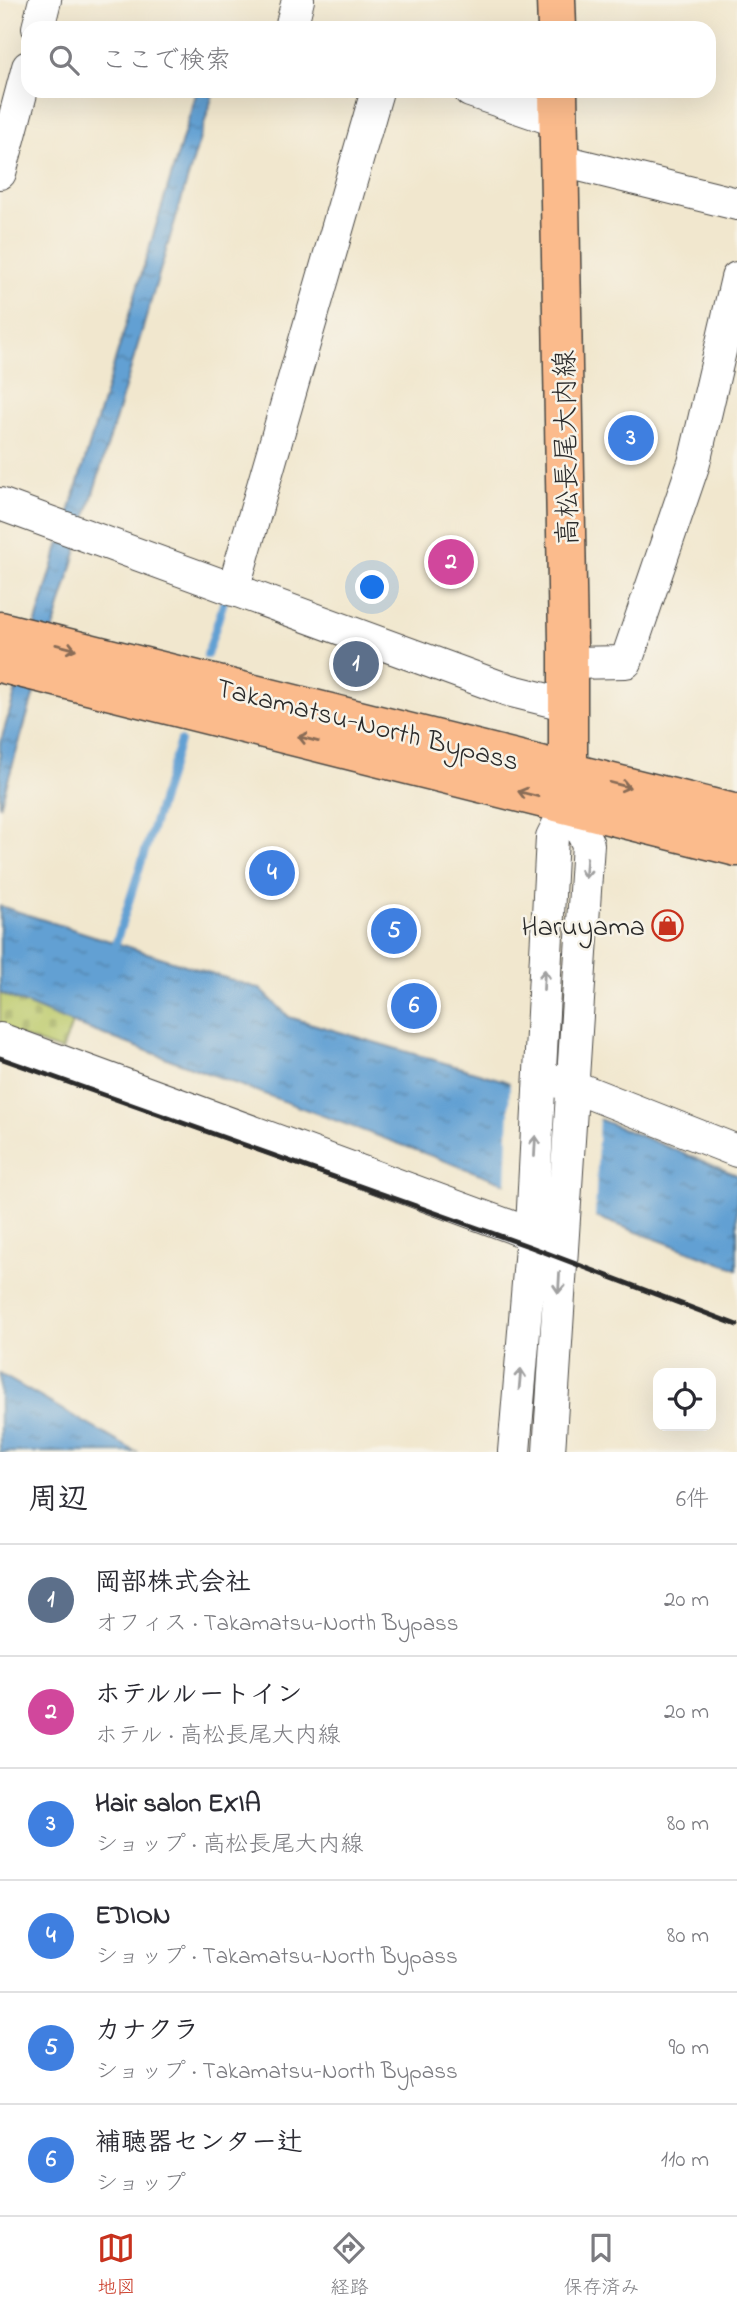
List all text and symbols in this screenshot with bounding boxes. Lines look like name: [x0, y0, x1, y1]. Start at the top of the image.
search box: [21, 21, 716, 98]
icon: search: [45, 41, 83, 79]
text: ここで検索: [101, 43, 231, 81]
street label: 高松長尾大内線: [546, 350, 591, 546]
pin: 3: [608, 412, 654, 464]
pin: 2: [428, 536, 474, 588]
your location: [355, 570, 389, 604]
pin: 1: [333, 638, 379, 690]
one-way arrow: [54, 641, 77, 654]
street label: Takamatsu-North Bypass: [212, 669, 523, 784]
one-way arrow: [297, 732, 319, 745]
one-way arrow: [608, 779, 631, 792]
one-way arrow: [517, 787, 540, 800]
pin: 4: [249, 847, 295, 899]
one-way arrow: [580, 856, 593, 879]
pin: 5: [371, 905, 417, 957]
place label: Haruyama: [521, 908, 645, 949]
shop icon: Haruyama: [651, 908, 685, 942]
one-way arrow: [538, 969, 551, 992]
pin: 6: [391, 980, 437, 1032]
one-way arrow: [529, 1135, 542, 1158]
one-way arrow: [552, 1271, 565, 1294]
map controls: [653, 1368, 716, 1431]
button: locate: [653, 1368, 716, 1431]
one-way arrow: [514, 1369, 527, 1391]
text: 周辺: [28, 1479, 88, 1523]
text: 6件: [676, 1484, 709, 1517]
text: 岡部株式会社: [95, 1565, 251, 1603]
text: 1: [47, 1584, 55, 1617]
text: 20 m: [664, 1584, 709, 1617]
text: オフィス · Takamatsu-North Bypass: [95, 1608, 459, 1641]
text: ホテルルートイン: [95, 1677, 302, 1715]
text: 2: [45, 1696, 57, 1729]
text: 20 m: [664, 1696, 709, 1729]
text: ホテル · 高松長尾大内線: [95, 1720, 340, 1753]
text: Hair salon EXIA: [95, 1786, 261, 1824]
text: 3: [46, 1808, 56, 1841]
text: 80 m: [667, 1808, 709, 1841]
text: ショップ · 高松長尾大内線: [95, 1829, 363, 1862]
text: EDION: [95, 1898, 171, 1936]
text: 4: [46, 1920, 56, 1953]
text: 80 m: [667, 1920, 709, 1953]
text: ショップ · Takamatsu-North Bypass: [95, 1941, 458, 1974]
text: カナクラ: [95, 2013, 199, 2051]
text: 5: [44, 2032, 58, 2065]
text: 90 m: [669, 2032, 709, 2065]
text: ショップ · Takamatsu-North Bypass: [95, 2056, 458, 2089]
text: 補聴器センター辻: [95, 2125, 303, 2163]
text: 6: [46, 2144, 56, 2177]
text: 110 m: [661, 2144, 709, 2177]
text: ショップ: [95, 2168, 186, 2201]
tab: 地図: [97, 2229, 136, 2302]
tab: 経路: [330, 2229, 369, 2302]
tab: 保存済み: [563, 2229, 640, 2302]

